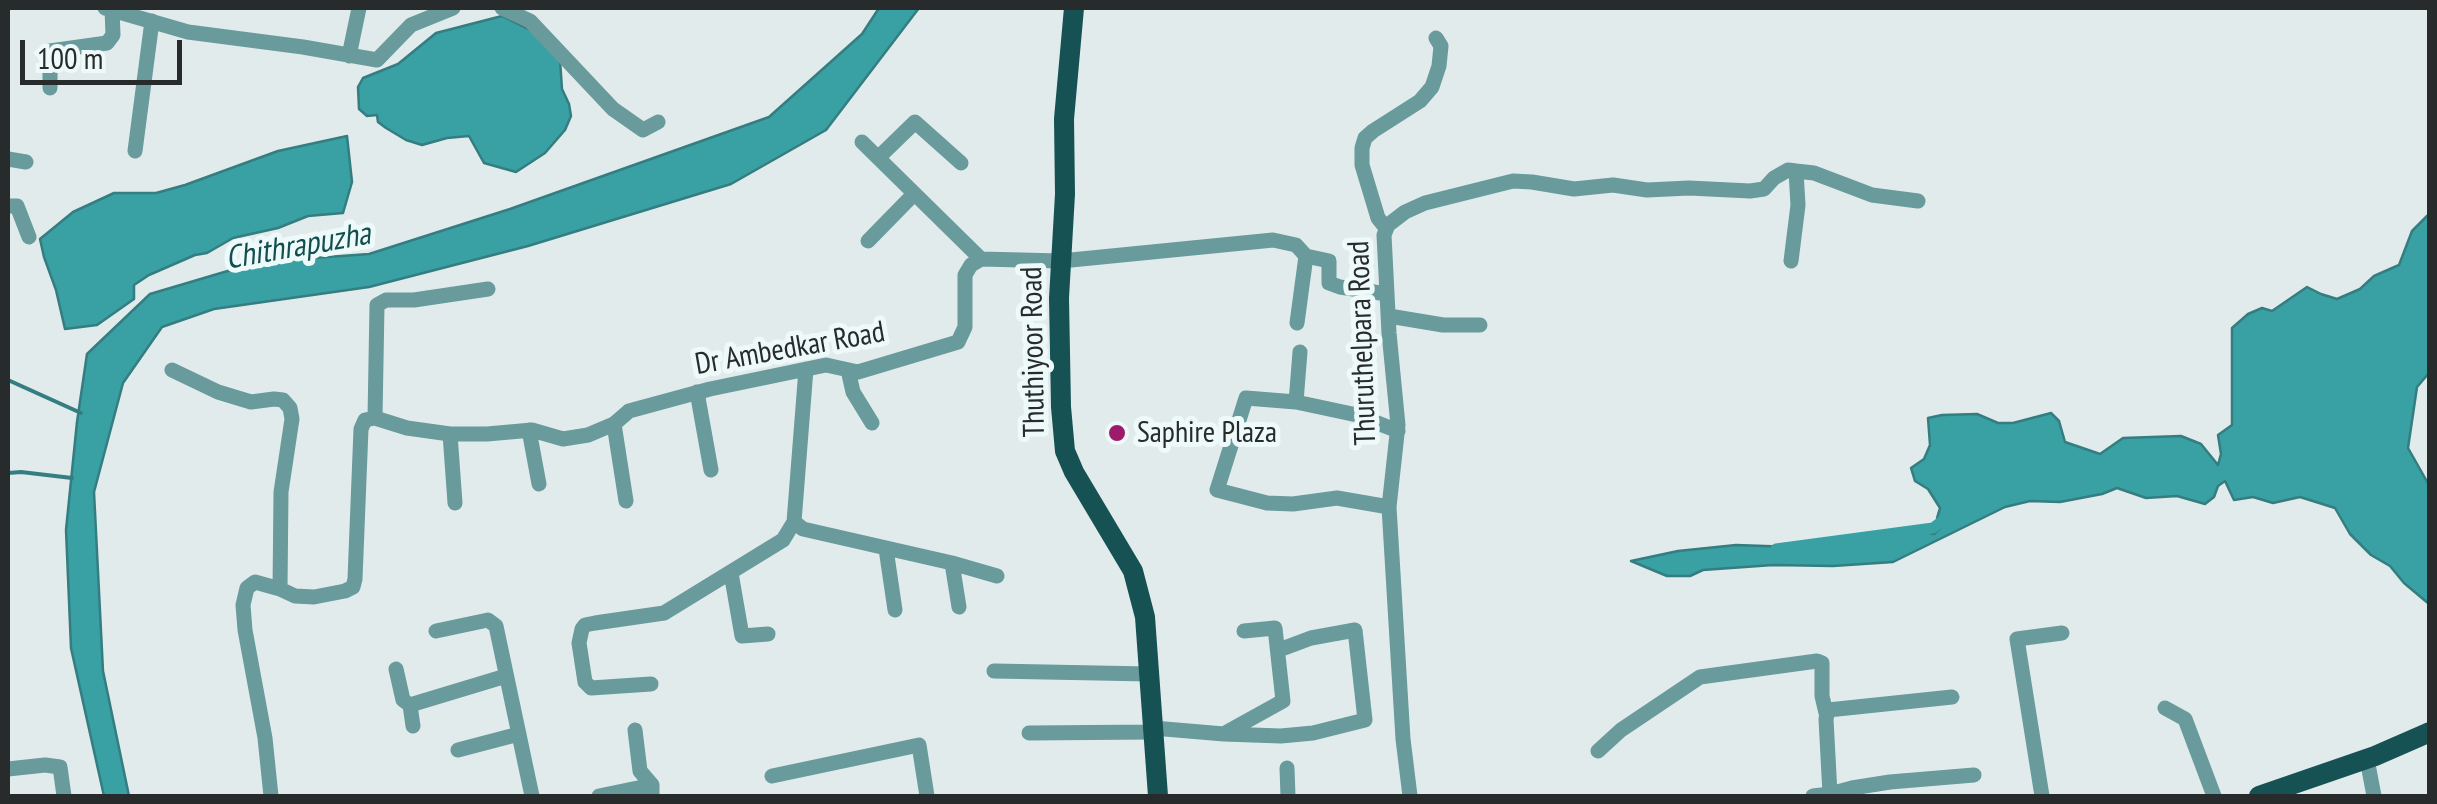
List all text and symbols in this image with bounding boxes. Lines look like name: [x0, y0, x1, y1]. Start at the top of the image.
scale bar: [25, 20, 188, 82]
text: 100 m: [37, 38, 103, 77]
water label: Chithrapuzha: [223, 215, 373, 279]
street label: Thuruthelpara Road: [1341, 240, 1385, 446]
street label: Thuthiyoor Road: [1015, 266, 1053, 438]
street label: Dr Ambedkar Road: [692, 315, 888, 383]
place label: Saphire Plaza: [1137, 415, 1277, 451]
marker: Saphire Plaza: [1106, 422, 1128, 444]

